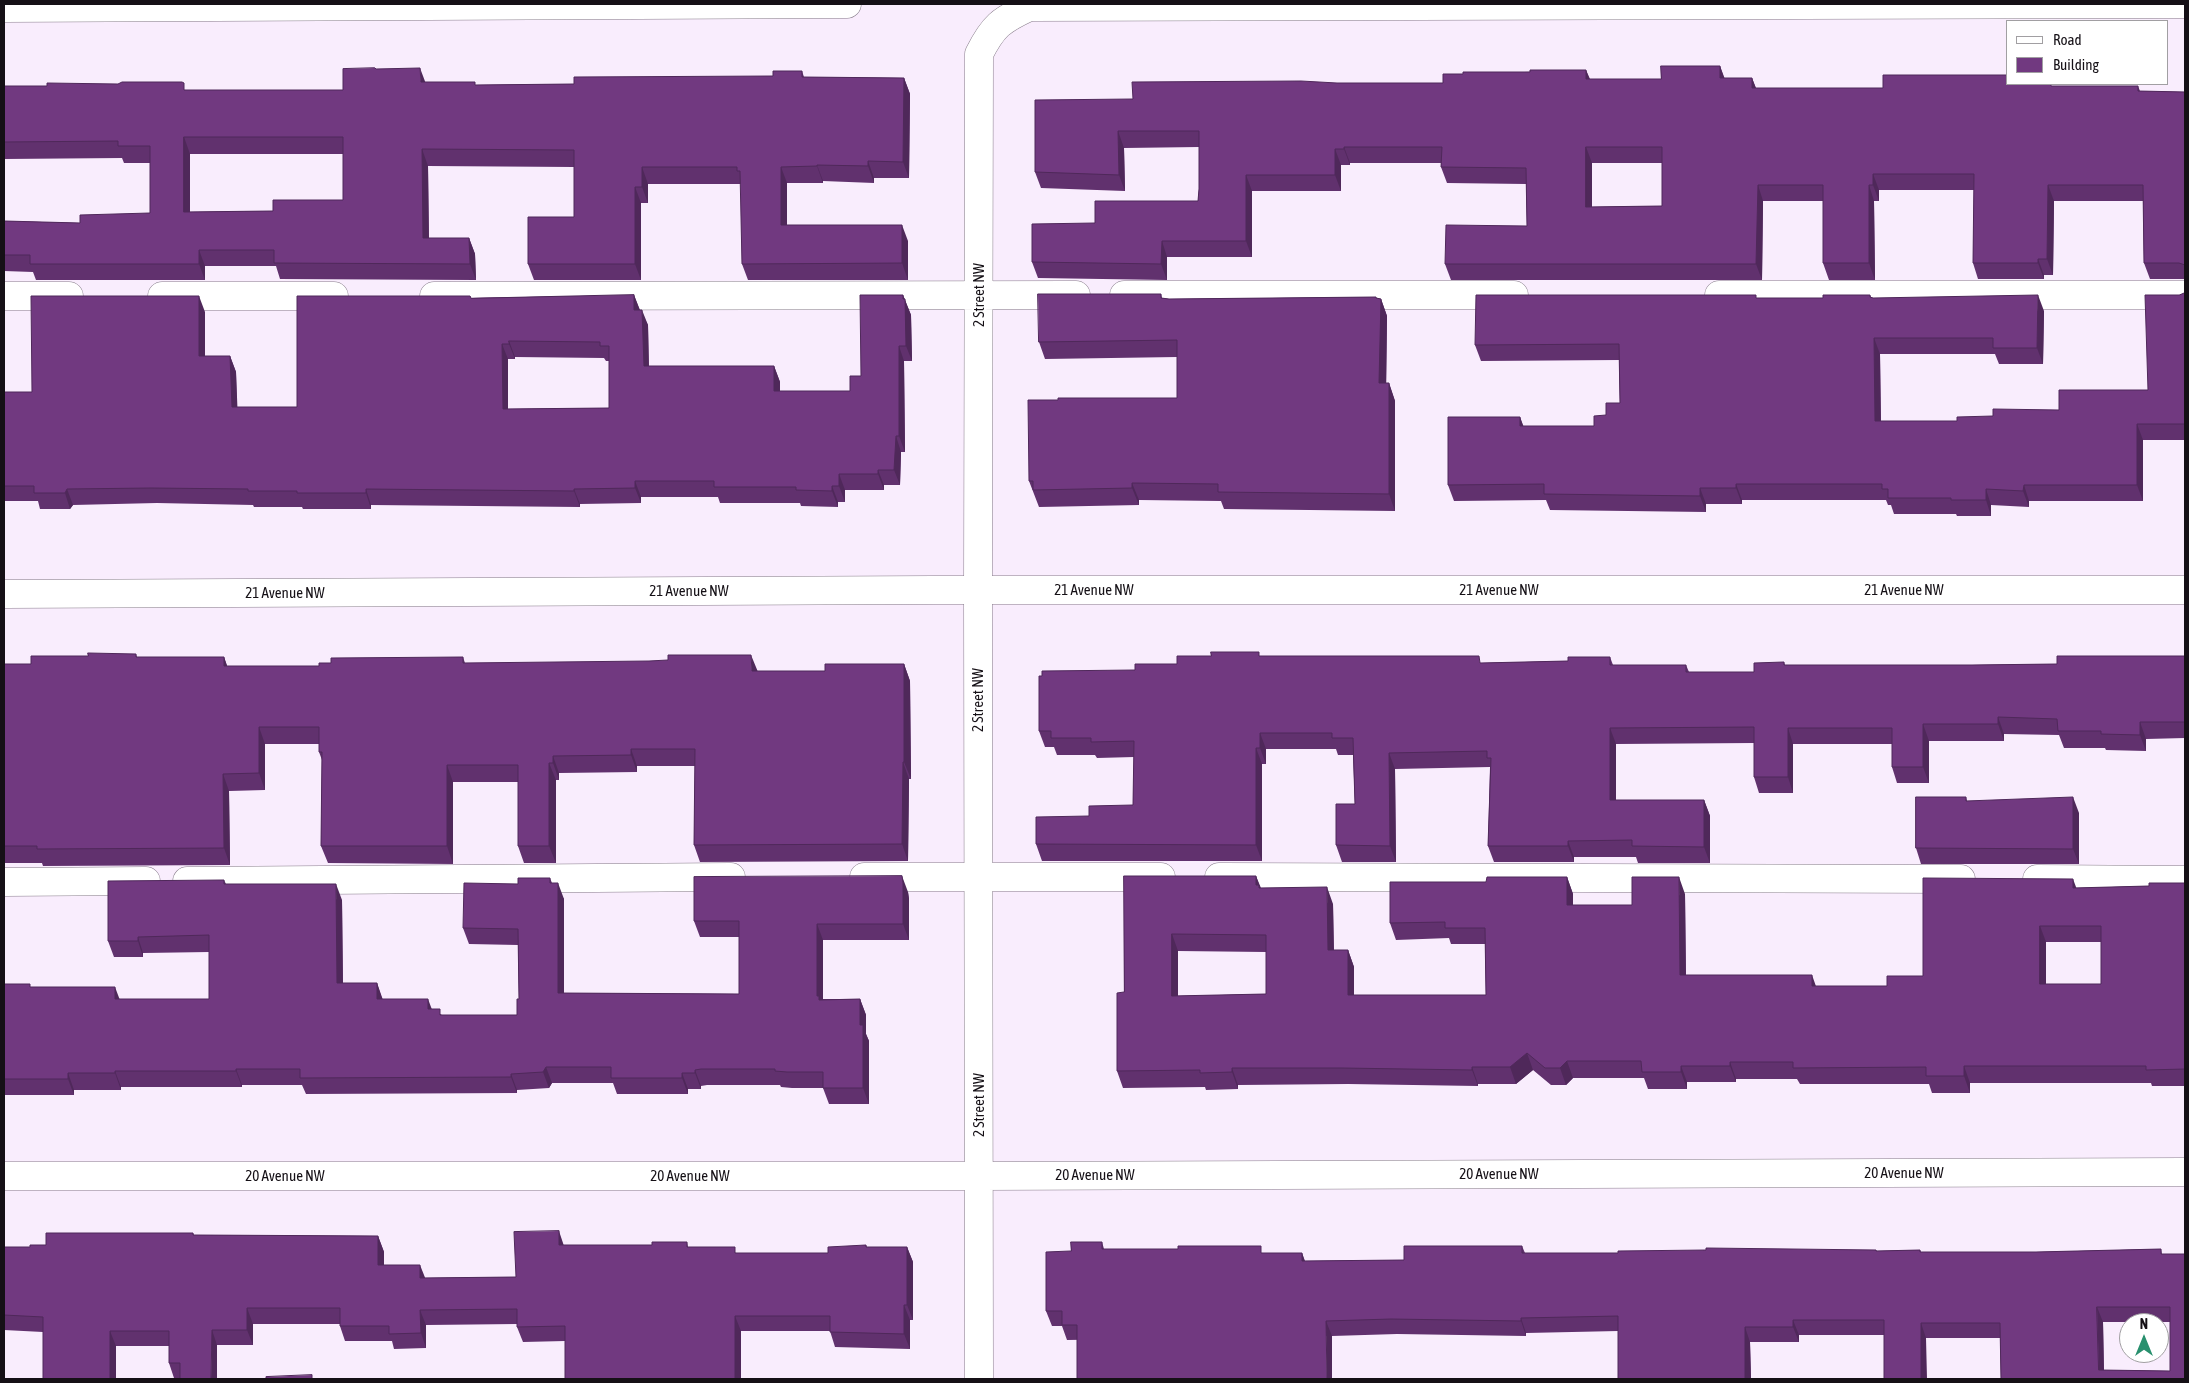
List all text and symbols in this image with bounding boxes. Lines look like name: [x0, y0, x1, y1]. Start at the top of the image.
legend: [2006, 20, 2169, 85]
text: Road: [2053, 31, 2082, 48]
text: Building: [2053, 56, 2099, 73]
street label: 2 Street NW: [970, 263, 988, 327]
street label: 21 Avenue NW: [1054, 581, 1134, 599]
street label: 21 Avenue NW: [1459, 581, 1539, 599]
street label: 21 Avenue NW: [1864, 581, 1944, 599]
street label: 21 Avenue NW: [649, 582, 729, 600]
street label: 21 Avenue NW: [245, 584, 325, 602]
street label: 2 Street NW: [969, 668, 987, 732]
street label: 2 Street NW: [970, 1073, 988, 1137]
street label: 20 Avenue NW: [1864, 1164, 1944, 1182]
street label: 20 Avenue NW: [1459, 1165, 1539, 1183]
street label: 20 Avenue NW: [1055, 1166, 1135, 1184]
street label: 20 Avenue NW: [245, 1167, 325, 1185]
street label: 20 Avenue NW: [650, 1167, 730, 1185]
north arrow: [2119, 1313, 2169, 1363]
text: N: [2140, 1316, 2148, 1332]

